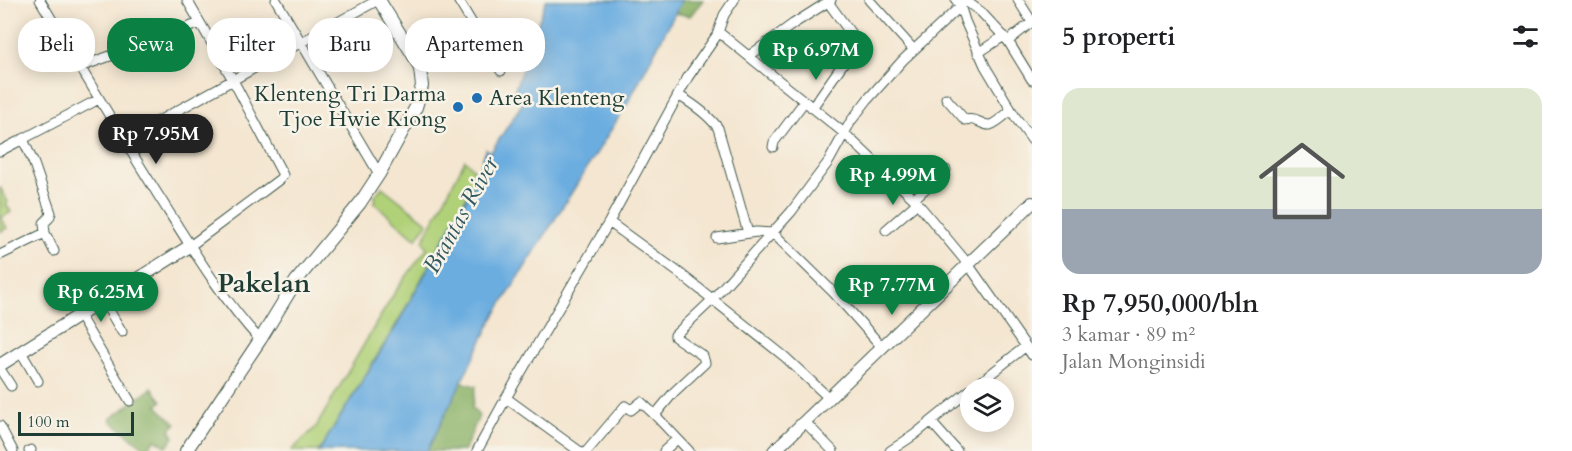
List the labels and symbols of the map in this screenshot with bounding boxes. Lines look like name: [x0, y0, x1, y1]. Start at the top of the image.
pin: Rp 6.97M: [754, 30, 878, 81]
place label: Klenteng Tri Darma Tjoe Hwie Kiong: [254, 79, 447, 134]
place label: Area Klenteng: [489, 83, 625, 113]
marker: Area Klenteng: [470, 91, 484, 105]
marker: Klenteng Tri Darma Tjoe Hwie Kiong: [451, 100, 465, 114]
pin: Rp 7.95M: [94, 114, 218, 165]
water label: Brantas River: [415, 150, 507, 279]
pin: Rp 4.99M: [831, 155, 955, 206]
pin: Rp 7.77M: [830, 265, 954, 316]
district label: Pakelan: [217, 266, 311, 301]
pin: Rp 6.25M: [39, 272, 163, 323]
scale bar: [18, 409, 134, 436]

